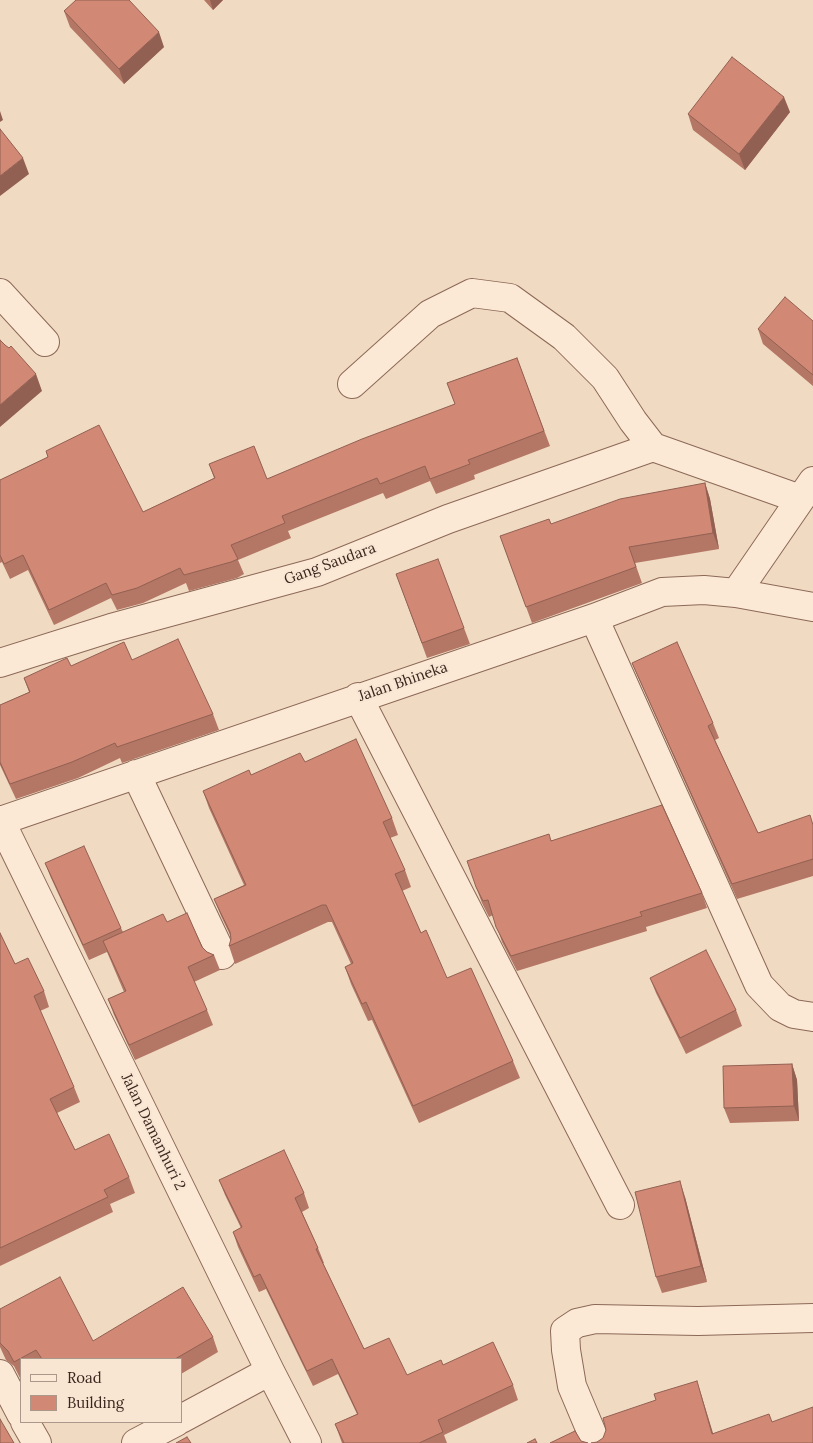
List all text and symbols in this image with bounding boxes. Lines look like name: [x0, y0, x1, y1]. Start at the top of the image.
street label: Gang Saudara: [282, 539, 378, 589]
street label: Jalan Bhineka: [356, 658, 450, 706]
street label: Jalan Damanhuri 2: [117, 1071, 189, 1193]
legend: [20, 1358, 182, 1423]
text: Road: [67, 1368, 102, 1387]
text: Building: [67, 1393, 124, 1412]

